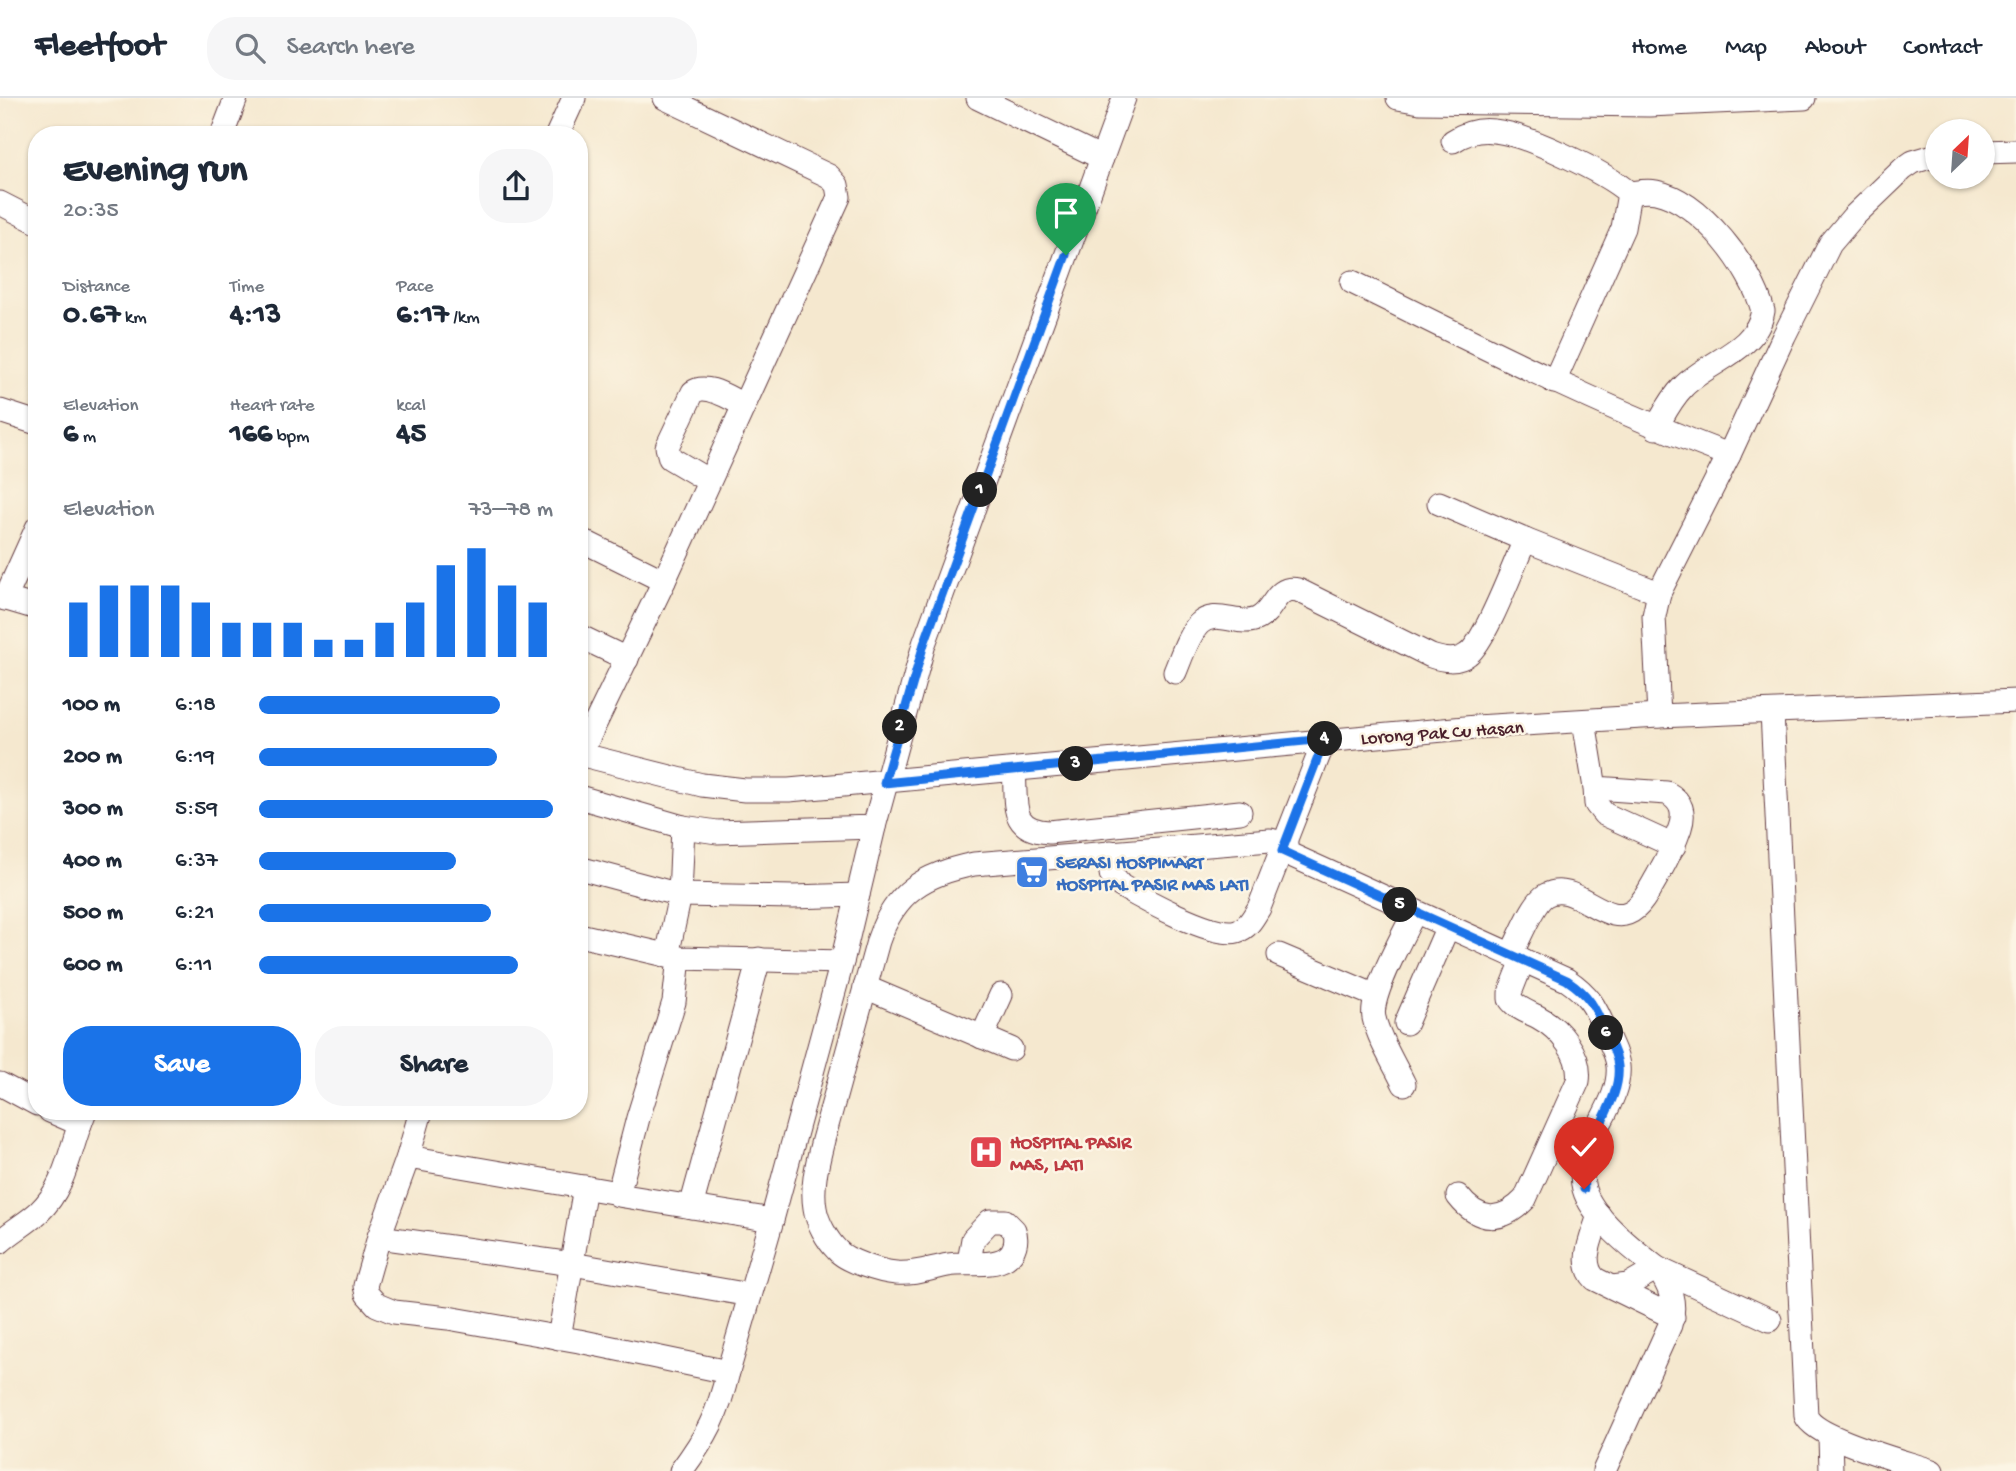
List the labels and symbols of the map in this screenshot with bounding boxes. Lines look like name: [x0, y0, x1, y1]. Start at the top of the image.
north arrow: [1925, 119, 1995, 189]
pin: [1036, 183, 1096, 255]
pin: 1: [962, 472, 998, 508]
pin: 2: [883, 710, 918, 744]
street label: Lorong Pak Cu Hasan: [1360, 717, 1525, 752]
pin: 4: [1308, 722, 1342, 756]
pin: 3: [1058, 746, 1094, 782]
supermarket icon: SERASI HOSPIMART HOSPITAL PASIR MAS LATI: [1013, 853, 1051, 891]
place label: SERASI HOSPIMART HOSPITAL PASIR MAS LATI: [1056, 853, 1249, 898]
pin: 5: [1382, 888, 1418, 922]
pin: 6: [1588, 1016, 1624, 1051]
pin: [1554, 1117, 1614, 1189]
hospital icon: HOSPITAL PASIR MAS, LATI: [967, 1133, 1005, 1171]
place label: HOSPITAL PASIR MAS, LATI: [1010, 1133, 1132, 1178]

